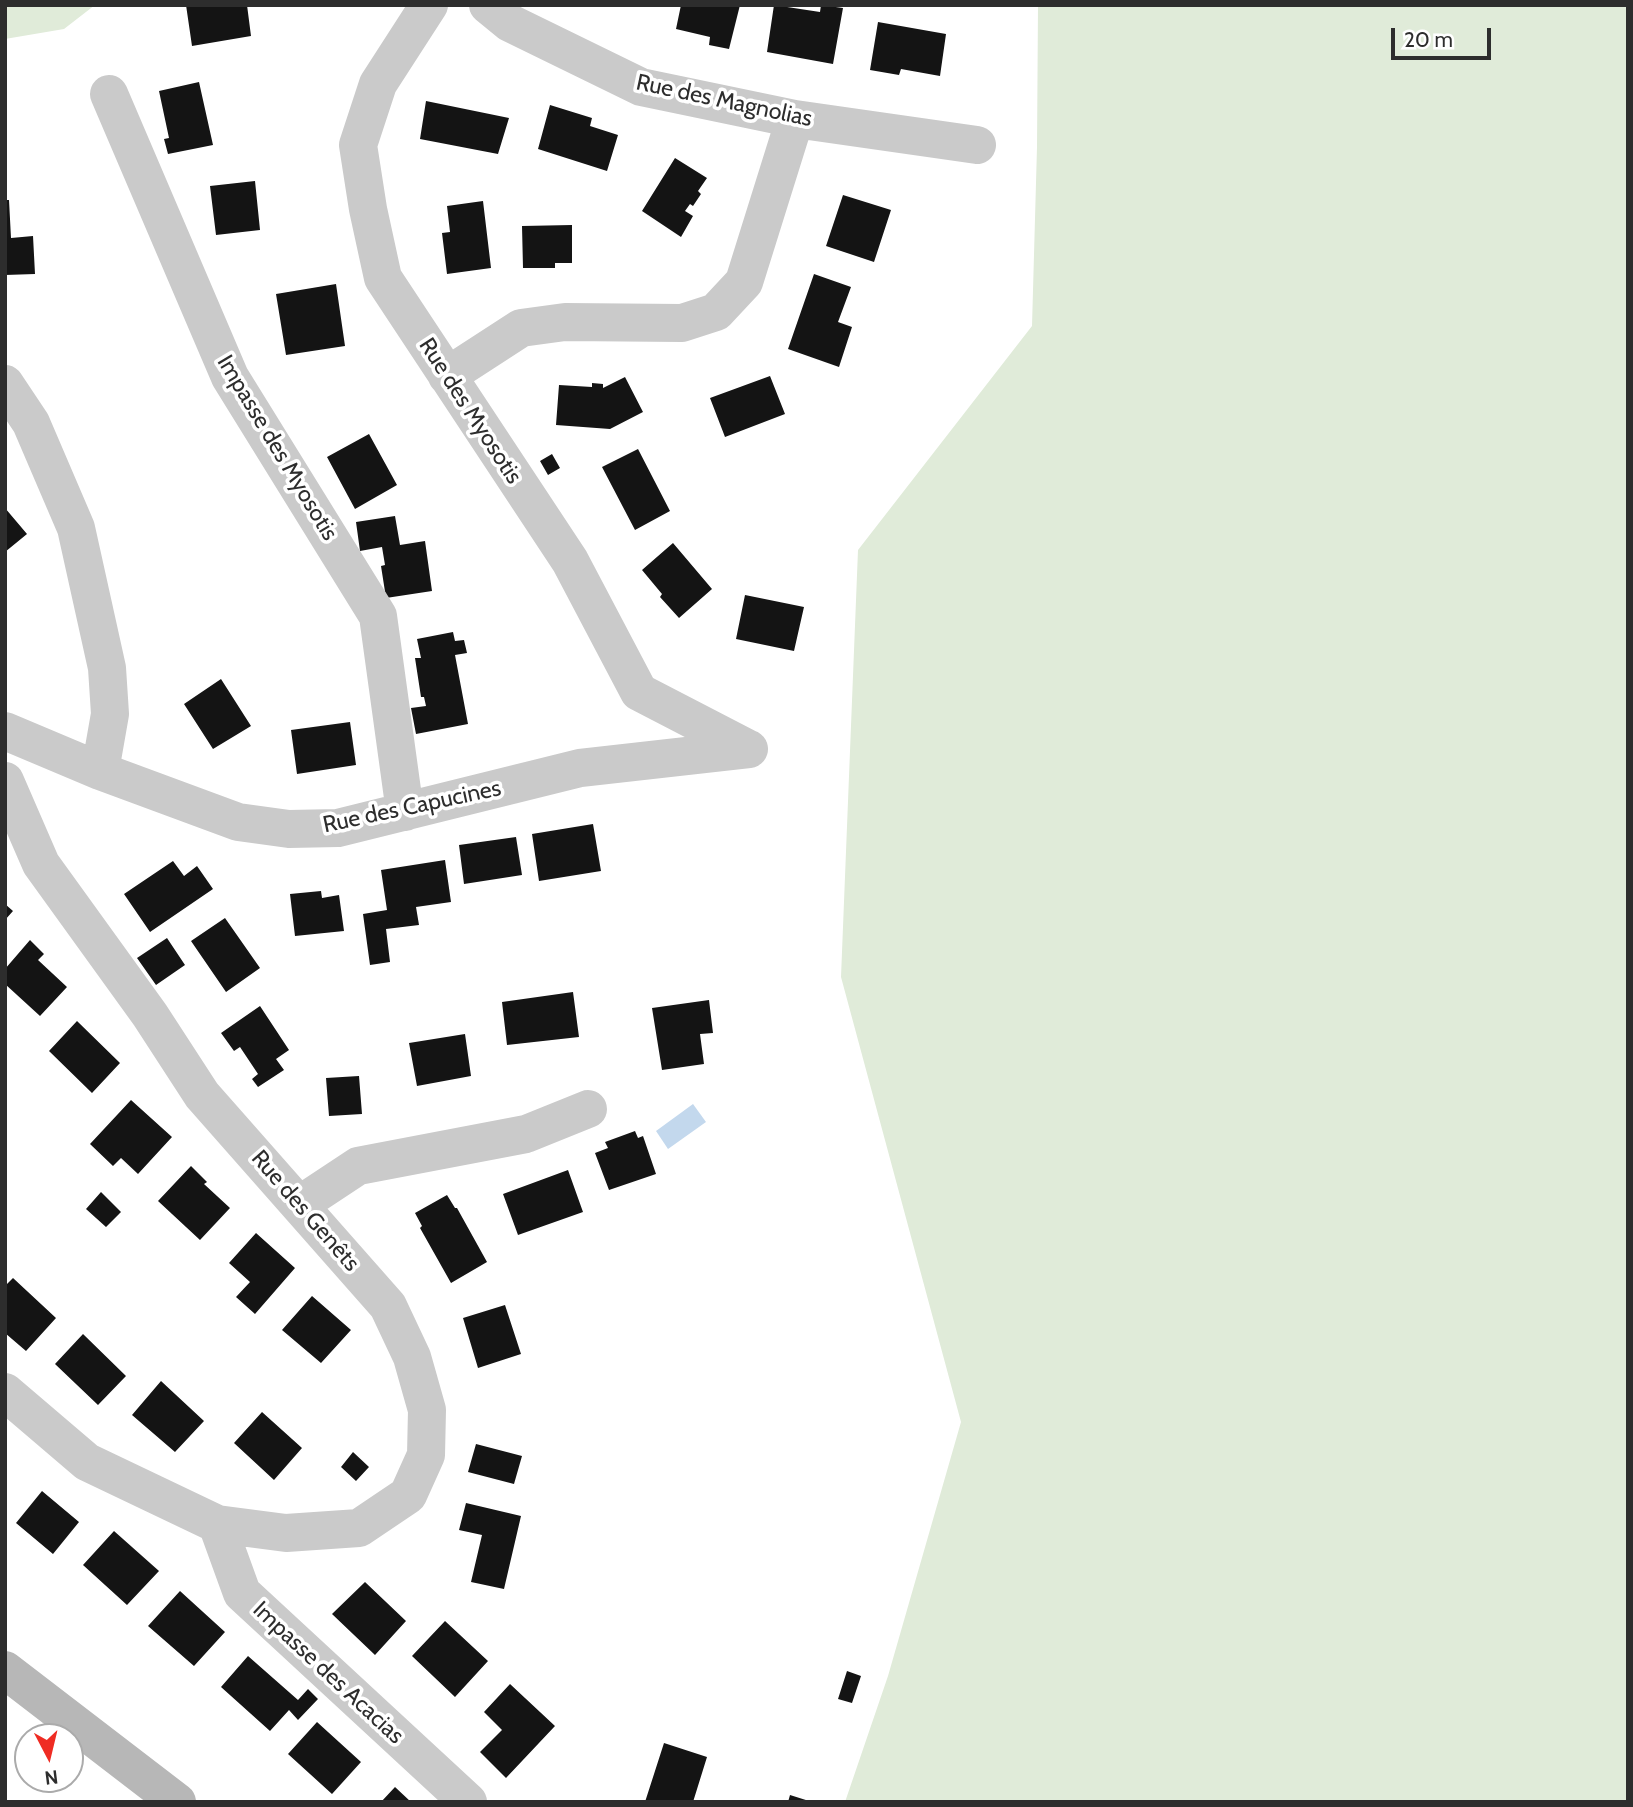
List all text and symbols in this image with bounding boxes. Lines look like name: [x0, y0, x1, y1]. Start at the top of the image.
scale bar: [1395, 14, 1495, 58]
text: 20 m: [1404, 27, 1453, 52]
street label: Rue des Magnolias: [633, 69, 815, 133]
street label: Rue des Myosotis: [413, 333, 527, 489]
street label: Impasse des Myosotis: [211, 350, 343, 546]
street label: Rue des Capucines: [320, 775, 504, 839]
street label: Rue des Genêts: [245, 1145, 365, 1277]
street label: Impasse des Acacias: [247, 1596, 409, 1750]
north arrow: [14, 1723, 84, 1793]
text: N: [43, 1765, 59, 1790]

